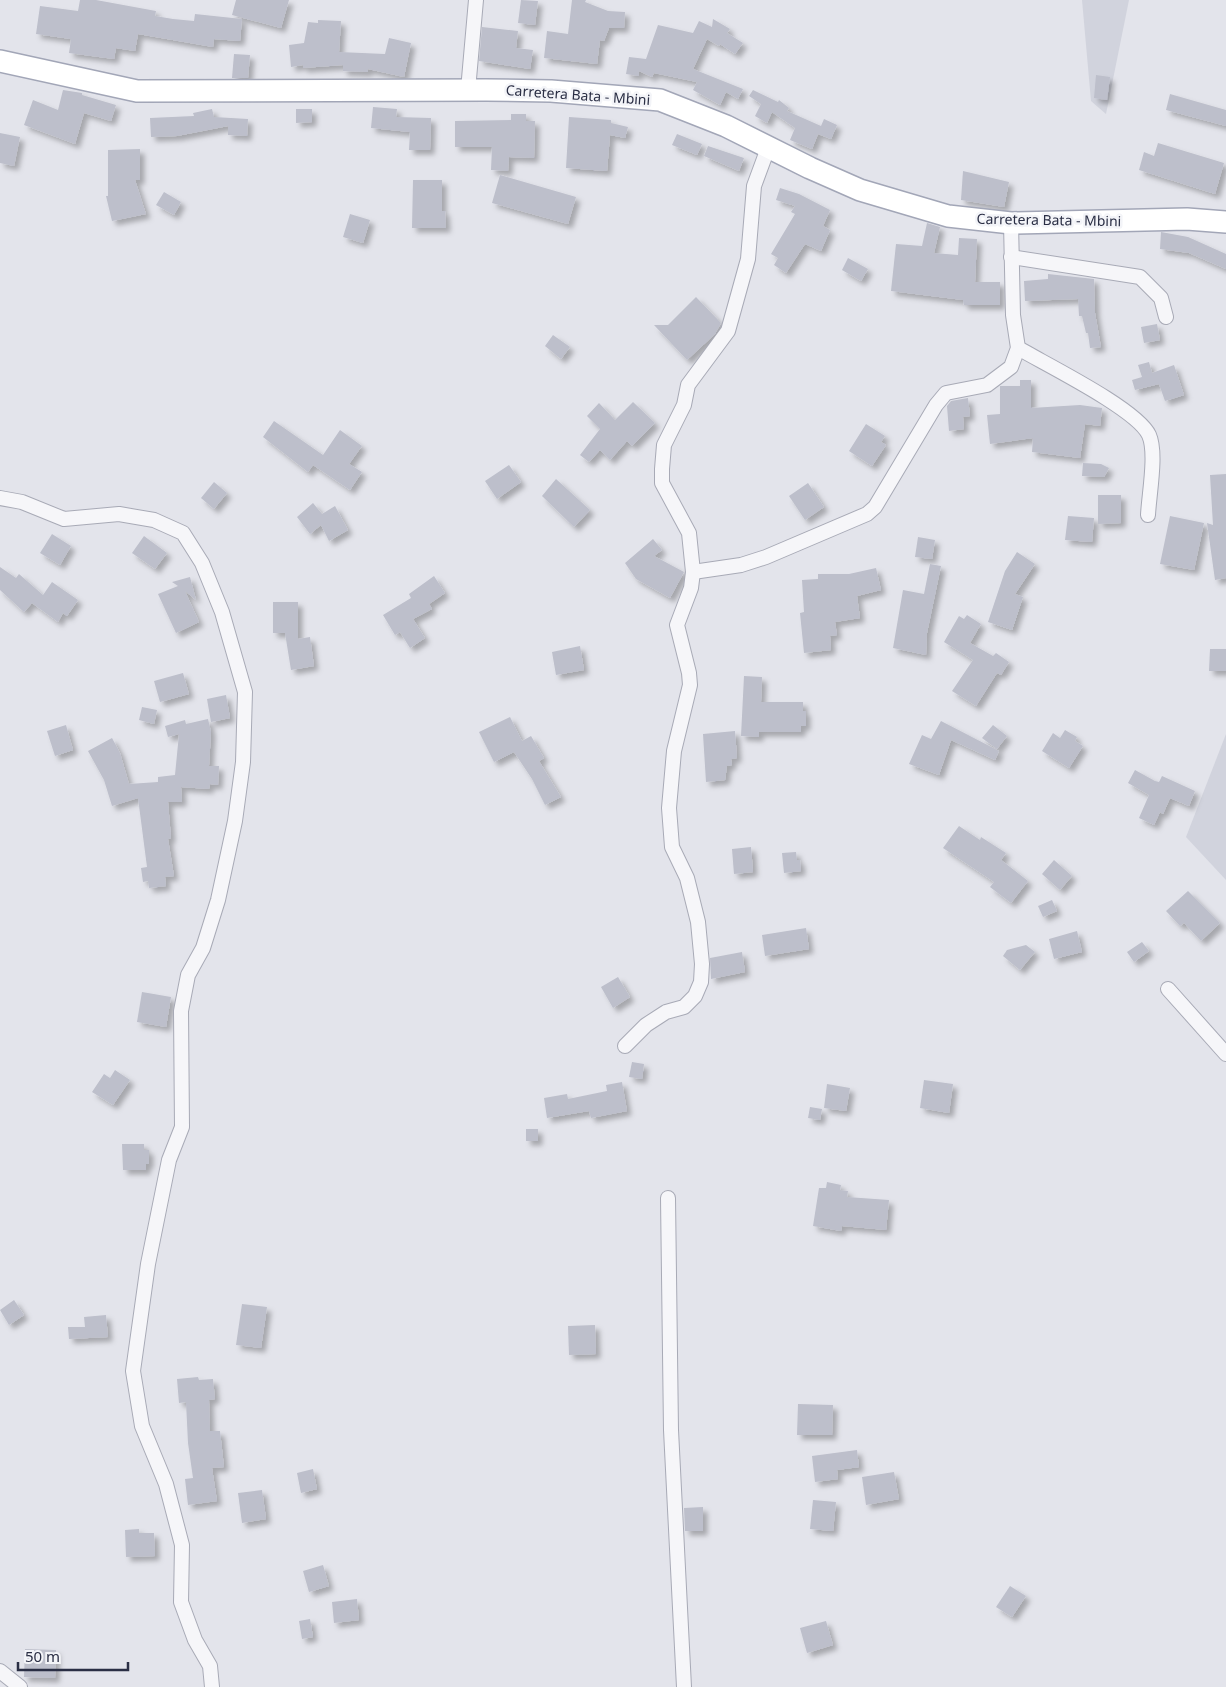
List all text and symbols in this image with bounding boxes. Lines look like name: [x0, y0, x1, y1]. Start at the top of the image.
street label: Carretera Bata - Mbini: [505, 80, 651, 109]
street label: Carretera Bata - Mbini: [977, 209, 1121, 230]
scale bar: [18, 1640, 128, 1672]
text: 50 m: [25, 1646, 60, 1666]

